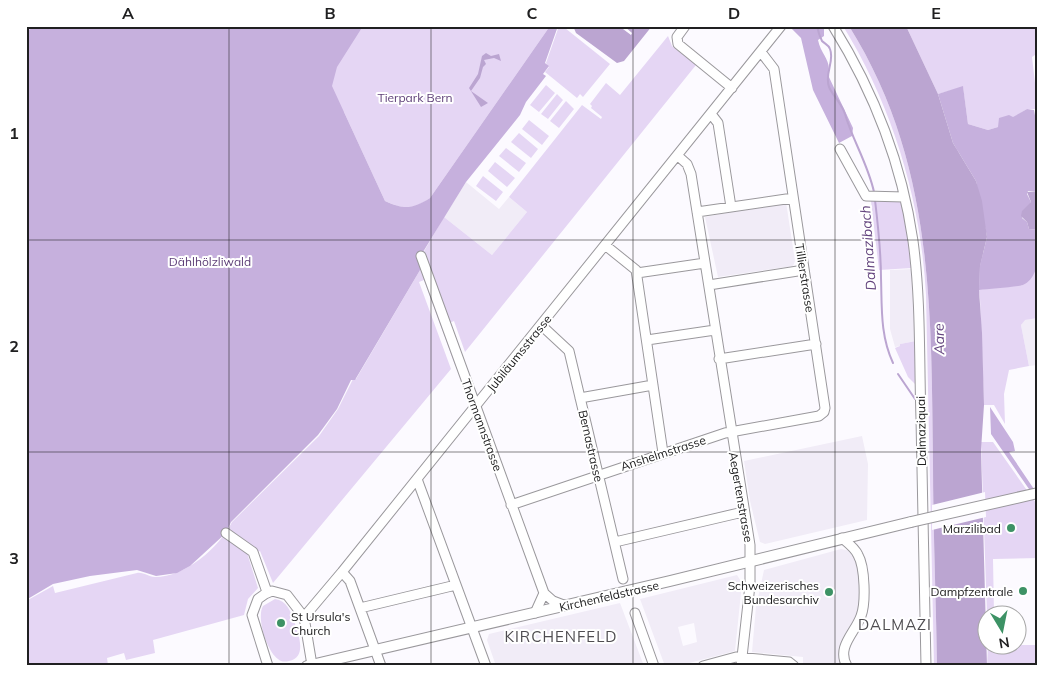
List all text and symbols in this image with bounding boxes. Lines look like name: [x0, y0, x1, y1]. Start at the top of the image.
text: A: [122, 3, 134, 23]
text: B: [324, 3, 336, 23]
text: C: [527, 3, 538, 23]
text: D: [728, 3, 740, 23]
text: E: [931, 3, 941, 23]
park label: Tierpark Bern: [377, 90, 453, 105]
text: 1: [9, 123, 19, 143]
water label: Dalmazibach: [856, 205, 880, 291]
street label: Tillierstrasse: [792, 242, 818, 314]
park label: Dählhölzliwald: [169, 254, 251, 269]
street label: Jubiläumsstrasse: [483, 312, 555, 394]
water label: Aare: [930, 323, 948, 356]
text: 2: [9, 336, 19, 356]
street label: Thormannstrasse: [458, 377, 506, 473]
street label: Dalmaziquai: [913, 396, 929, 466]
street label: Bernastrasse: [575, 409, 607, 483]
street label: Anshelmstrasse: [618, 432, 708, 474]
street label: Aegertenstrasse: [726, 451, 756, 543]
place label: Marzilibad: [943, 521, 1001, 536]
marker: Marzilibad: [1005, 522, 1017, 534]
text: 3: [9, 548, 19, 568]
street label: Kirchenfeldstrasse: [558, 577, 660, 615]
place label: Schweizerisches Bundesarchiv: [728, 578, 820, 607]
place label: Dampfzentrale: [930, 584, 1013, 599]
marker: Dampfzentrale: [1017, 585, 1029, 597]
marker: Schweizerisches Bundesarchiv: [823, 586, 835, 598]
north arrow: [976, 604, 1026, 654]
place label: St Ursula's Church: [291, 609, 350, 638]
district label: DALMAZI: [858, 615, 932, 634]
marker: St Ursula's Church: [275, 617, 287, 629]
district label: KIRCHENFELD: [504, 627, 618, 646]
text: N: [997, 633, 1011, 653]

